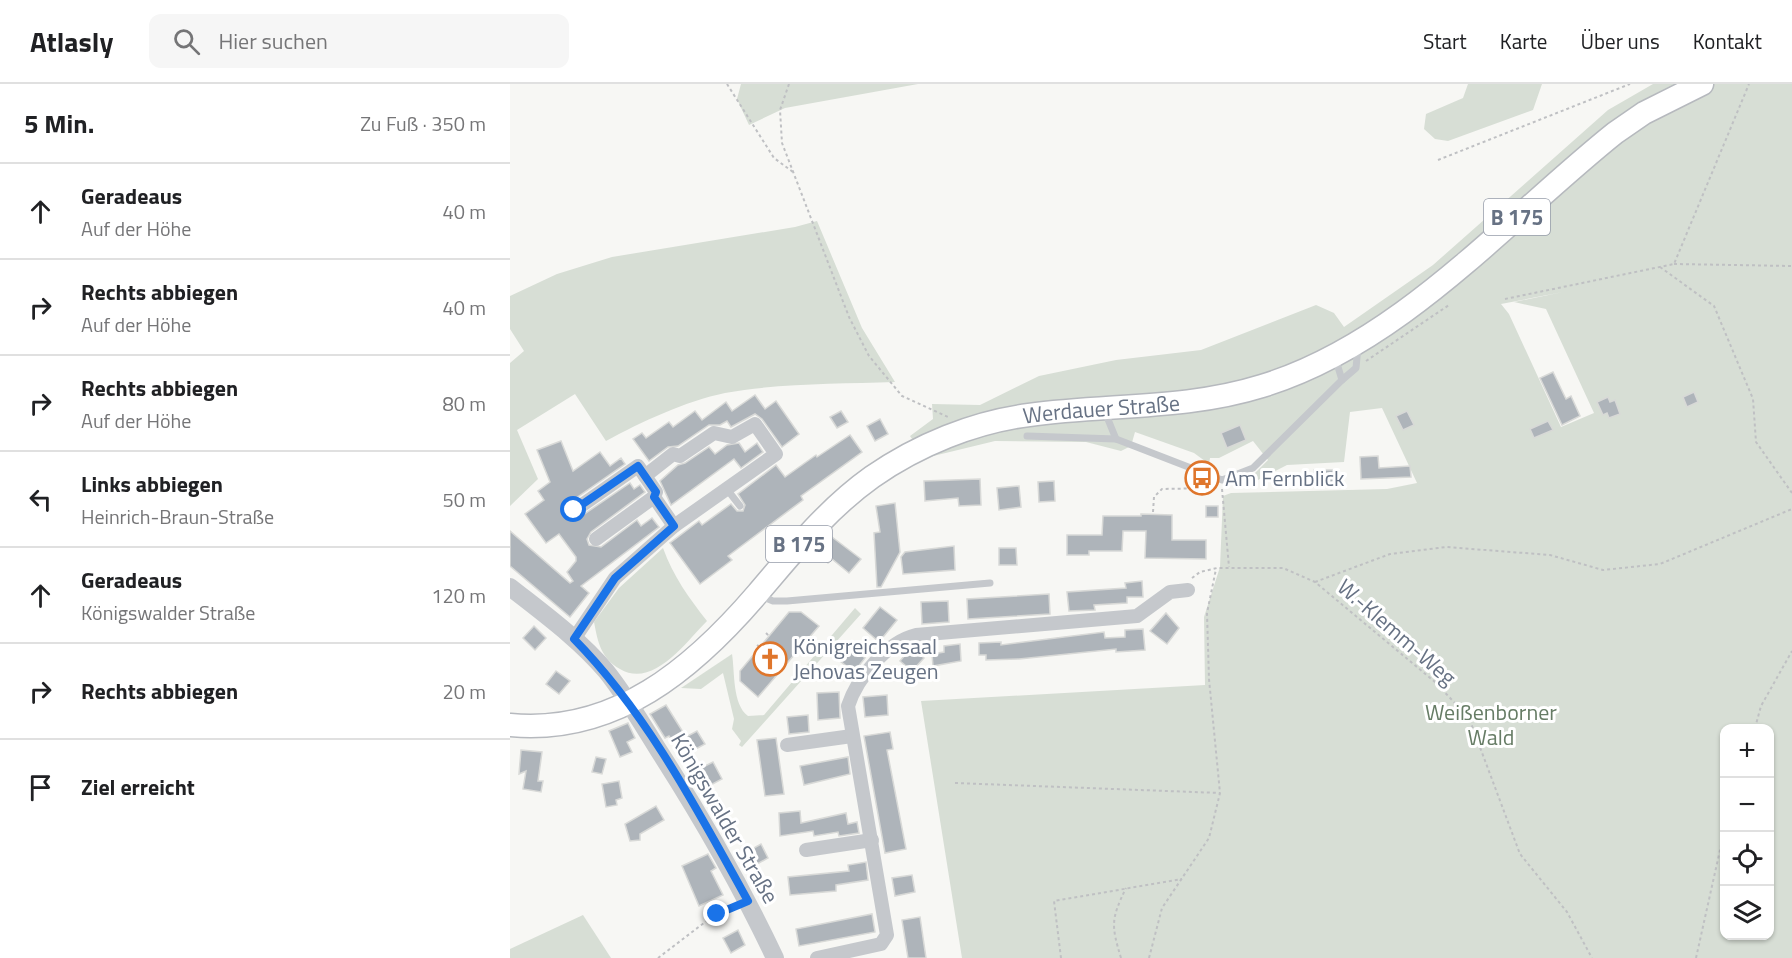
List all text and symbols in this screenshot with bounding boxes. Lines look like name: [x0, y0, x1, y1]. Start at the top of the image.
search box: [149, 14, 569, 68]
text: Atlasly: [30, 20, 113, 63]
text: Hier suchen: [218, 24, 328, 58]
icon: search: [170, 25, 203, 58]
text: Start: [1423, 25, 1467, 57]
text: Karte: [1500, 25, 1547, 57]
text: Über uns: [1580, 25, 1660, 57]
text: Kontakt: [1693, 25, 1762, 57]
text: 5 Min.: [24, 104, 94, 143]
text: Zu Fuß · 350 m: [360, 108, 486, 139]
text: Geradeaus: [81, 179, 182, 213]
icon: ahead: [24, 195, 57, 228]
text: 40 m: [442, 196, 486, 227]
road number: B 175: [1484, 199, 1550, 235]
text: Auf der Höhe: [81, 213, 191, 244]
text: Rechts abbiegen: [81, 275, 238, 309]
icon: right: [24, 291, 57, 324]
text: 40 m: [442, 292, 486, 323]
text: Auf der Höhe: [81, 309, 191, 340]
text: Rechts abbiegen: [81, 371, 238, 405]
street label: Werdauer Straße: [1021, 385, 1182, 433]
icon: right: [24, 387, 57, 420]
text: 80 m: [442, 388, 486, 419]
text: Auf der Höhe: [81, 405, 191, 436]
bus stop icon: Am Fernblick: [1184, 460, 1220, 496]
place label: Am Fernblick: [1225, 461, 1345, 495]
text: Links abbiegen: [81, 467, 223, 501]
icon: left: [24, 483, 57, 516]
text: 50 m: [442, 484, 486, 515]
route start: [560, 496, 586, 522]
text: Heinrich-Braun-Straße: [81, 501, 274, 532]
road number: B 175: [766, 526, 832, 562]
text: Geradeaus: [81, 563, 182, 597]
street label: W.-Klemm-Weg: [1330, 570, 1464, 694]
icon: ahead: [24, 579, 57, 612]
text: 120 m: [431, 580, 486, 611]
text: Königswalder Straße: [81, 597, 255, 628]
place label: Königreichssaal Jehovas Zeugen: [793, 629, 939, 688]
church icon: Königreichssaal Jehovas Zeugen: [752, 641, 788, 677]
text: Rechts abbiegen: [81, 674, 238, 708]
icon: right: [24, 675, 57, 708]
text: 20 m: [442, 676, 486, 707]
park label: Weißenborner Wald: [1425, 695, 1557, 754]
map controls: [1720, 724, 1774, 940]
button: +: [1720, 724, 1774, 778]
street label: Königswalder Straße: [662, 727, 788, 909]
text: Ziel erreicht: [81, 770, 195, 804]
icon: arrive: [24, 771, 57, 804]
button: −: [1720, 778, 1774, 832]
button: locate: [1720, 832, 1774, 886]
button: layers: [1720, 886, 1774, 940]
route end: [703, 900, 729, 926]

